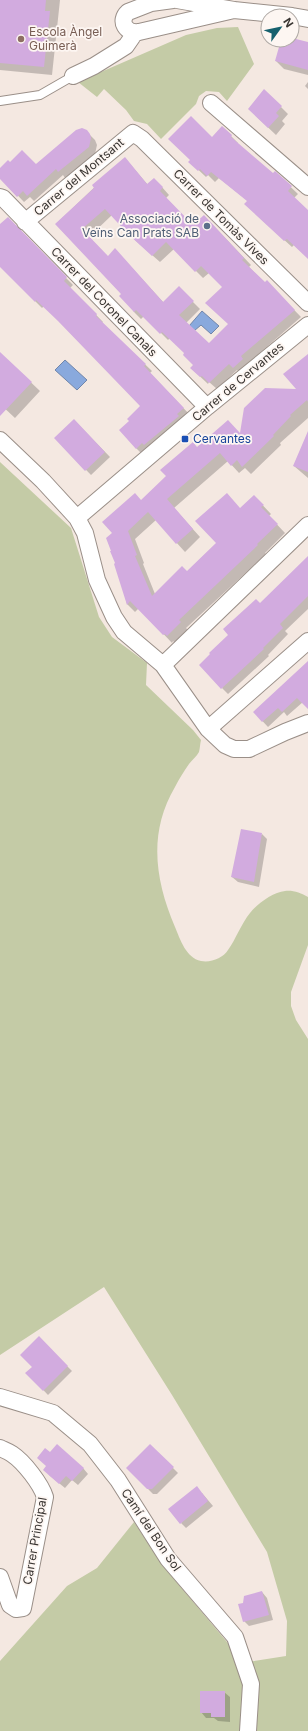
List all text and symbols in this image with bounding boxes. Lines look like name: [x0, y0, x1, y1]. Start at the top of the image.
north arrow: [260, 8, 300, 48]
text: N: [280, 15, 297, 30]
place label: Escola Àngel Guimerà: [29, 24, 102, 53]
marker: Escola Àngel Guimerà: [16, 34, 26, 44]
street label: Carrer del Montsant: [31, 134, 127, 219]
street label: Carrer de Tomàs Vives: [170, 166, 272, 268]
place label: Associació de Veïns Can Prats SAB: [82, 211, 199, 240]
marker: Associació de Veïns Can Prats SAB: [202, 221, 212, 231]
street label: Carrer del Coronel Canals: [48, 244, 161, 360]
street label: Carrer de Cervantes: [189, 339, 287, 424]
place label: Cervantes: [193, 431, 251, 446]
marker: Cervantes: [180, 434, 190, 444]
street label: Camí del Bon Sol: [118, 1486, 185, 1574]
street label: Carrer Principal: [19, 1496, 50, 1586]

